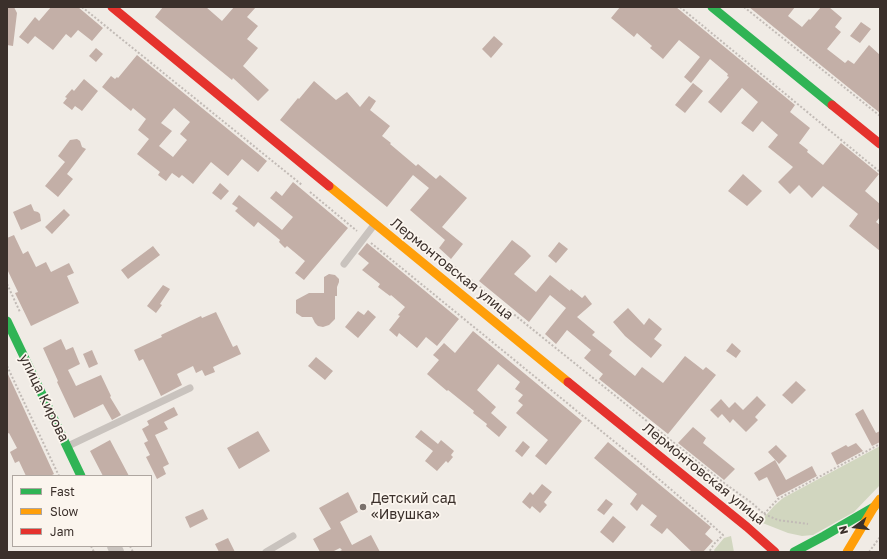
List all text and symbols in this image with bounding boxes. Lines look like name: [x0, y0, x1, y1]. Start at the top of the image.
street label: Лермонтовская улица: [387, 214, 517, 324]
street label: улица Кирова: [15, 351, 73, 445]
street label: Лермонтовская улица: [639, 419, 769, 529]
legend: [12, 475, 152, 547]
text: Fast: [50, 484, 75, 499]
place label: Детский сад «Ивушка»: [371, 491, 456, 524]
marker: Детский сад «Ивушка»: [358, 502, 368, 512]
text: Slow: [50, 504, 78, 519]
north arrow: [835, 507, 875, 547]
text: Jam: [50, 524, 74, 539]
text: N: [836, 525, 850, 536]

